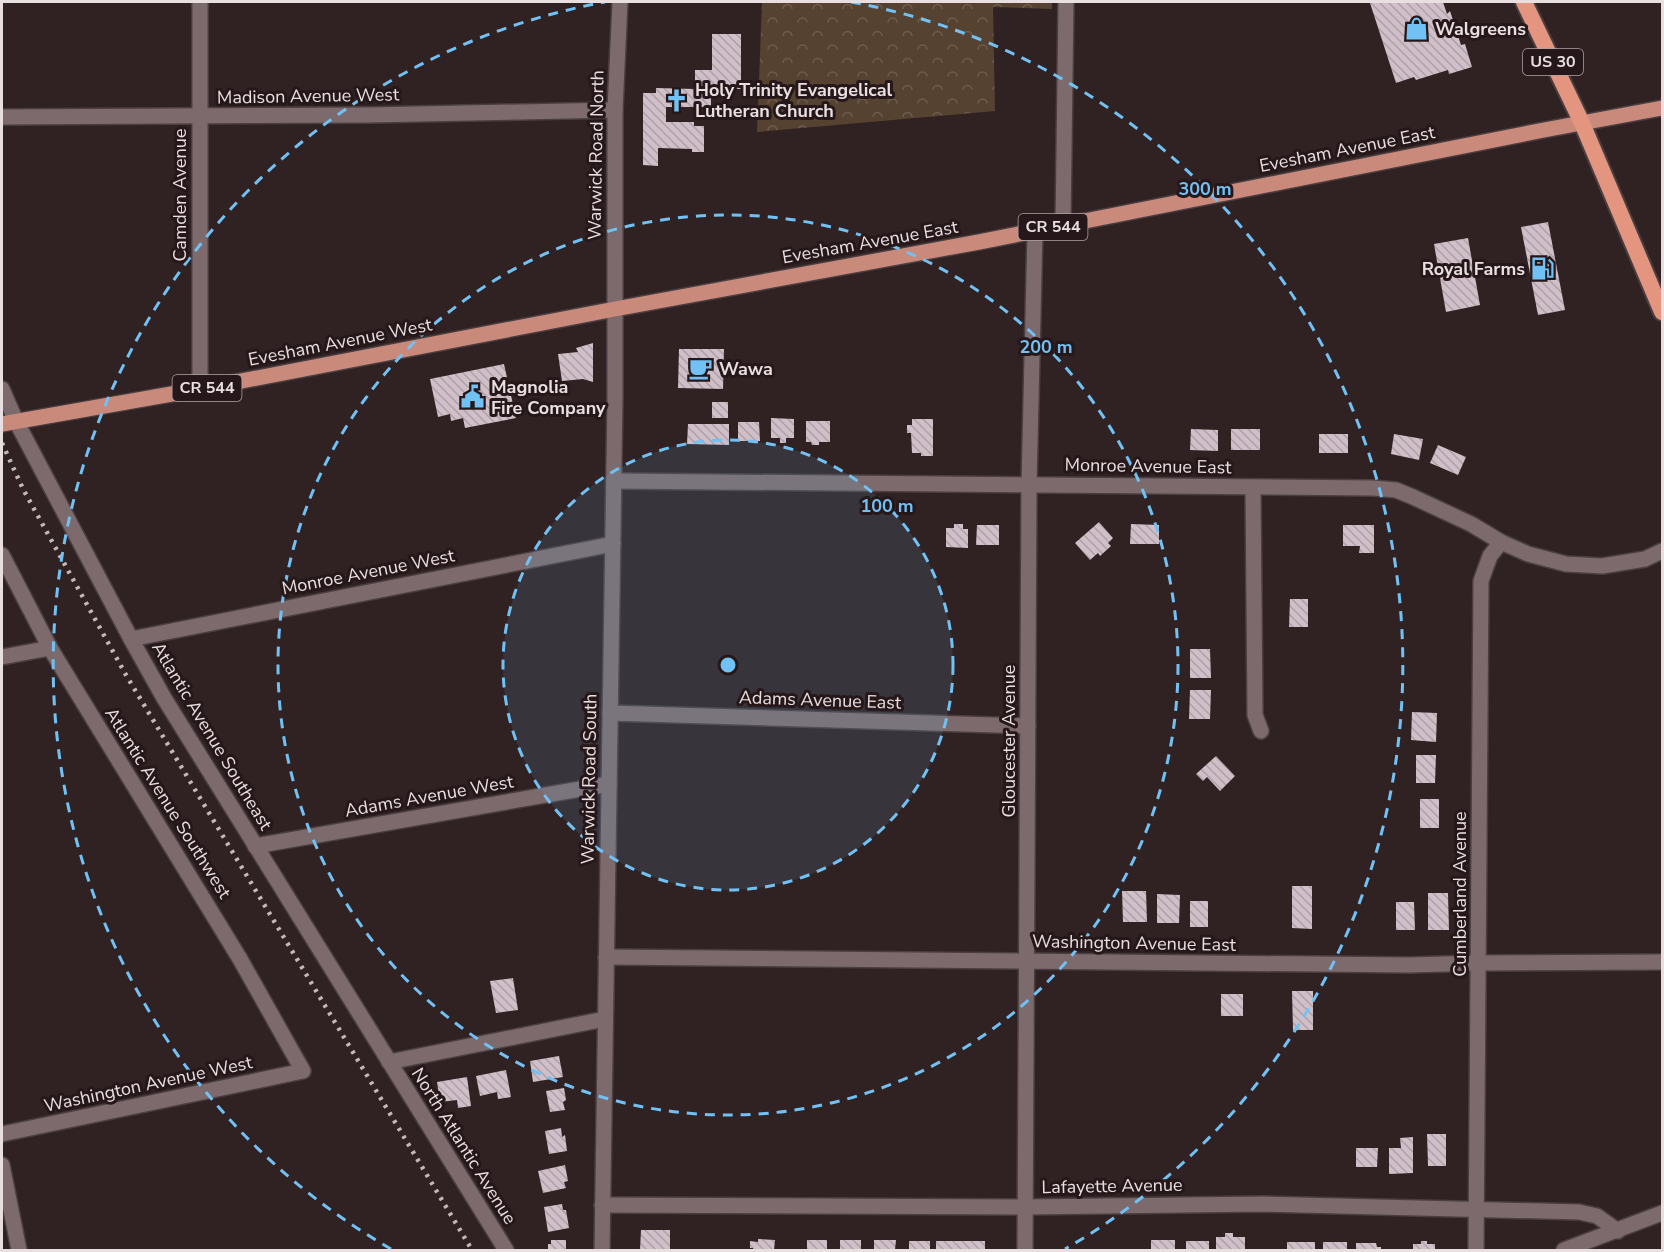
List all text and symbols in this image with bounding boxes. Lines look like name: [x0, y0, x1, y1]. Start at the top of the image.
shop icon: Walgreens: [1404, 16, 1430, 42]
place label: Walgreens: [1435, 17, 1526, 41]
road number: US 30: [1523, 49, 1583, 75]
street label: Warwick Road North: [583, 70, 609, 240]
place label: Holy Trinity Evangelical Lutheran Church: [695, 78, 893, 123]
street label: Madison Avenue West: [217, 82, 400, 110]
church icon: Holy Trinity Evangelical Lutheran Church: [664, 87, 690, 113]
street label: Evesham Avenue East: [1257, 120, 1437, 178]
street label: Camden Avenue: [168, 129, 192, 261]
text: 300 m: [1178, 177, 1232, 201]
road number: CR 544: [1018, 214, 1088, 240]
street label: Evesham Avenue East: [780, 215, 960, 269]
fuel station icon: Royal Farms: [1530, 256, 1556, 282]
place label: Royal Farms: [1422, 257, 1525, 281]
street label: Evesham Avenue West: [246, 312, 435, 372]
text: 200 m: [1019, 335, 1073, 359]
cafe icon: Wawa: [688, 356, 714, 382]
place label: Wawa: [719, 357, 773, 381]
road number: CR 544: [172, 375, 242, 401]
place label: Magnolia Fire Company: [491, 375, 606, 420]
public building icon: Magnolia Fire Company: [460, 384, 486, 410]
street label: Monroe Avenue East: [1064, 453, 1232, 479]
text: 100 m: [860, 494, 914, 518]
street label: Monroe Avenue West: [280, 543, 457, 600]
street label: Atlantic Avenue Southeast: [146, 638, 278, 835]
centre of rings: [718, 655, 738, 675]
street label: Gloucester Avenue: [997, 665, 1021, 817]
street label: Adams Avenue East: [738, 685, 902, 715]
street label: Warwick Road South: [576, 693, 602, 865]
street label: Atlantic Avenue Southwest: [99, 703, 237, 904]
street label: Adams Avenue West: [343, 769, 516, 823]
street label: Cumberland Avenue: [1448, 811, 1472, 977]
street label: Washington Avenue East: [1032, 929, 1237, 957]
street label: Washington Avenue West: [42, 1050, 255, 1118]
street label: North Atlantic Avenue: [406, 1063, 522, 1229]
street label: Lafayette Avenue: [1041, 1173, 1183, 1199]

